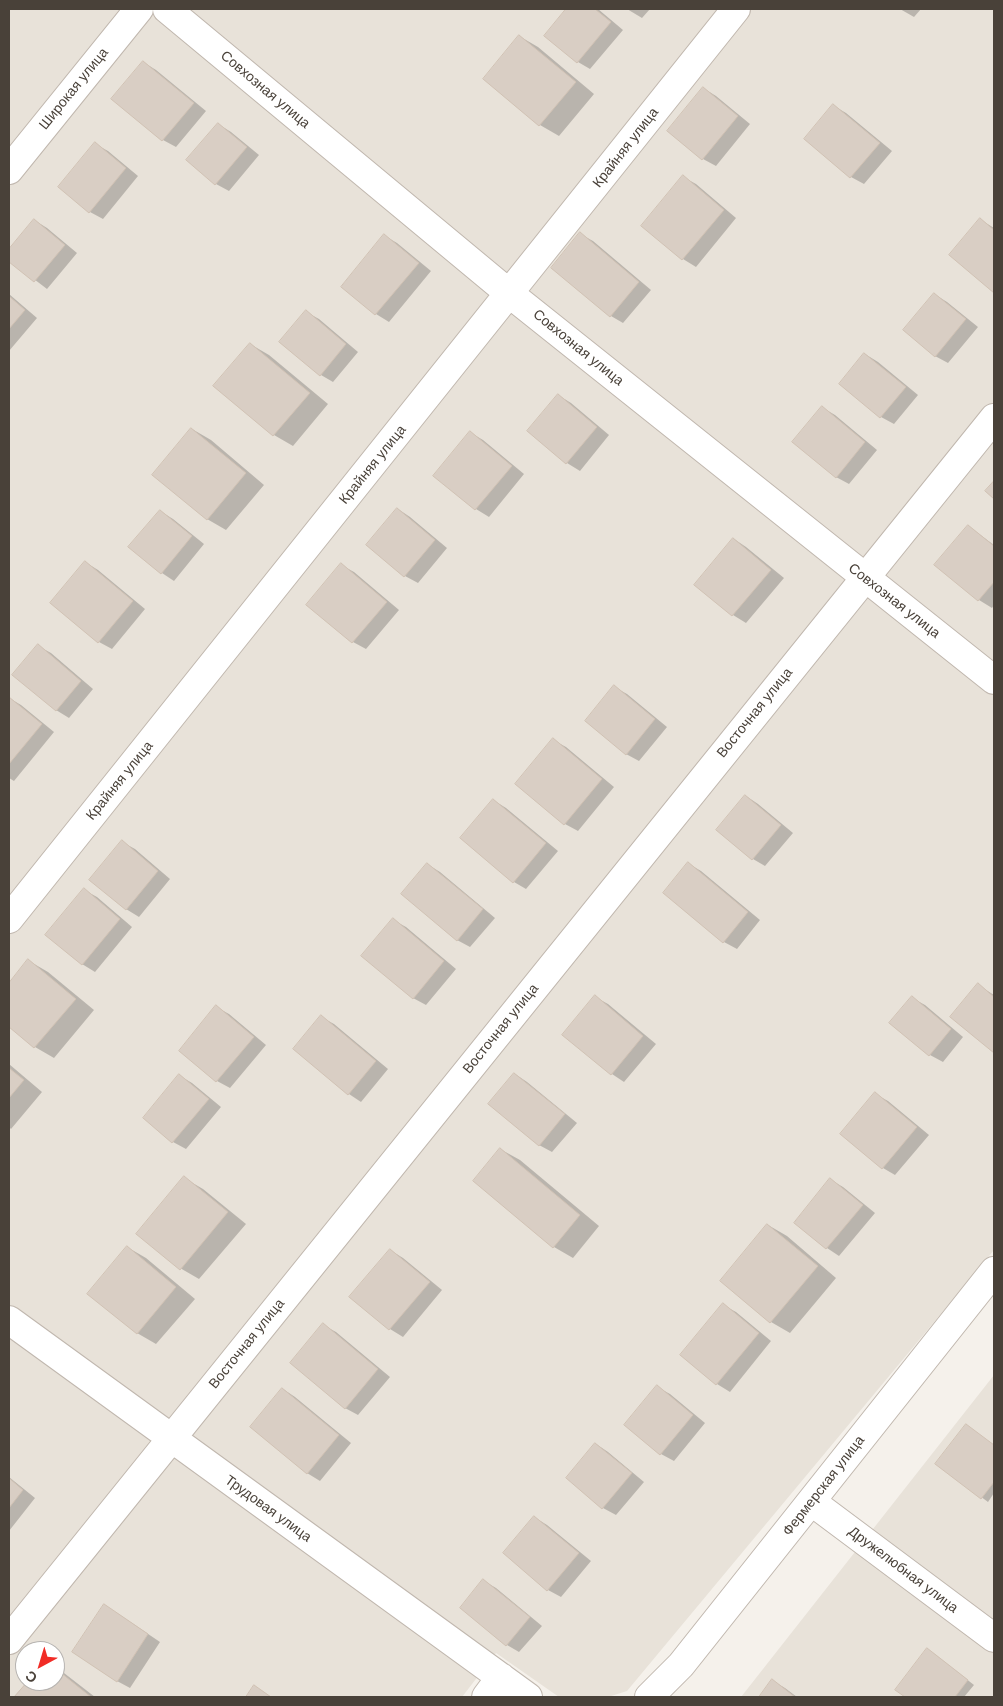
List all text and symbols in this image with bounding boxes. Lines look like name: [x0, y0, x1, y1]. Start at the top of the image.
street label: Широкая улица: [36, 45, 112, 133]
street label: Совхозная улица: [217, 48, 313, 132]
street label: Крайняя улица: [590, 105, 662, 191]
street label: Совхозная улица: [529, 306, 627, 390]
street label: Крайняя улица: [336, 422, 410, 508]
street label: Совхозная улица: [845, 560, 943, 642]
street label: Восточная улица: [714, 665, 796, 761]
street label: Крайняя улица: [83, 738, 157, 824]
street label: Восточная улица: [460, 981, 542, 1077]
street label: Восточная улица: [206, 1296, 288, 1392]
street label: Фермерская улица: [780, 1433, 868, 1539]
street label: Трудовая улица: [221, 1472, 315, 1546]
street label: Дружелюбная улица: [845, 1523, 961, 1617]
north arrow: [15, 1641, 65, 1691]
text: С: [22, 1667, 40, 1686]

